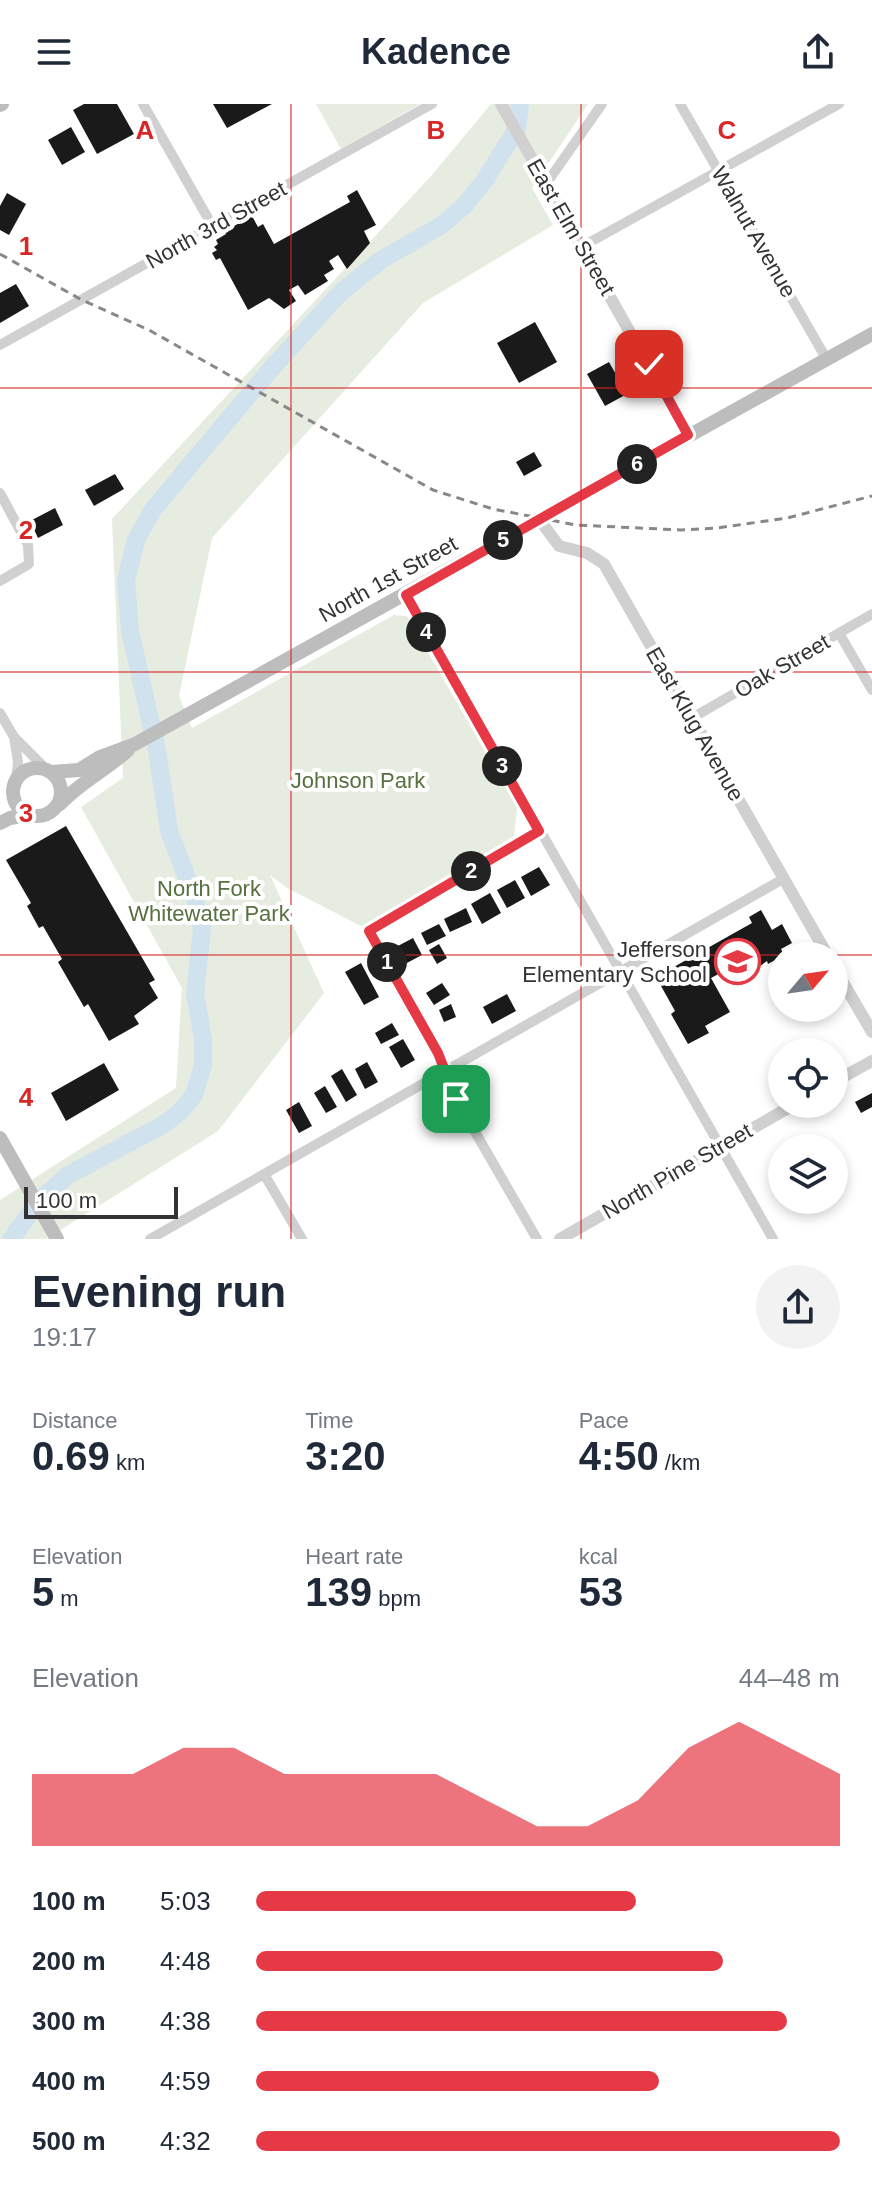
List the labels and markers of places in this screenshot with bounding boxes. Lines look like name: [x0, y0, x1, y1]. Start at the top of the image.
pin: [615, 330, 683, 398]
pin: 6: [617, 444, 657, 484]
pin: 5: [483, 520, 523, 560]
pin: 4: [406, 612, 446, 652]
pin: 3: [482, 746, 522, 786]
pin: 2: [451, 851, 491, 891]
place label: Jefferson Elementary School: [522, 937, 707, 987]
school or university icon: Jefferson Elementary School: [714, 938, 762, 986]
pin: 1: [367, 942, 407, 982]
pin: [422, 1065, 490, 1133]

